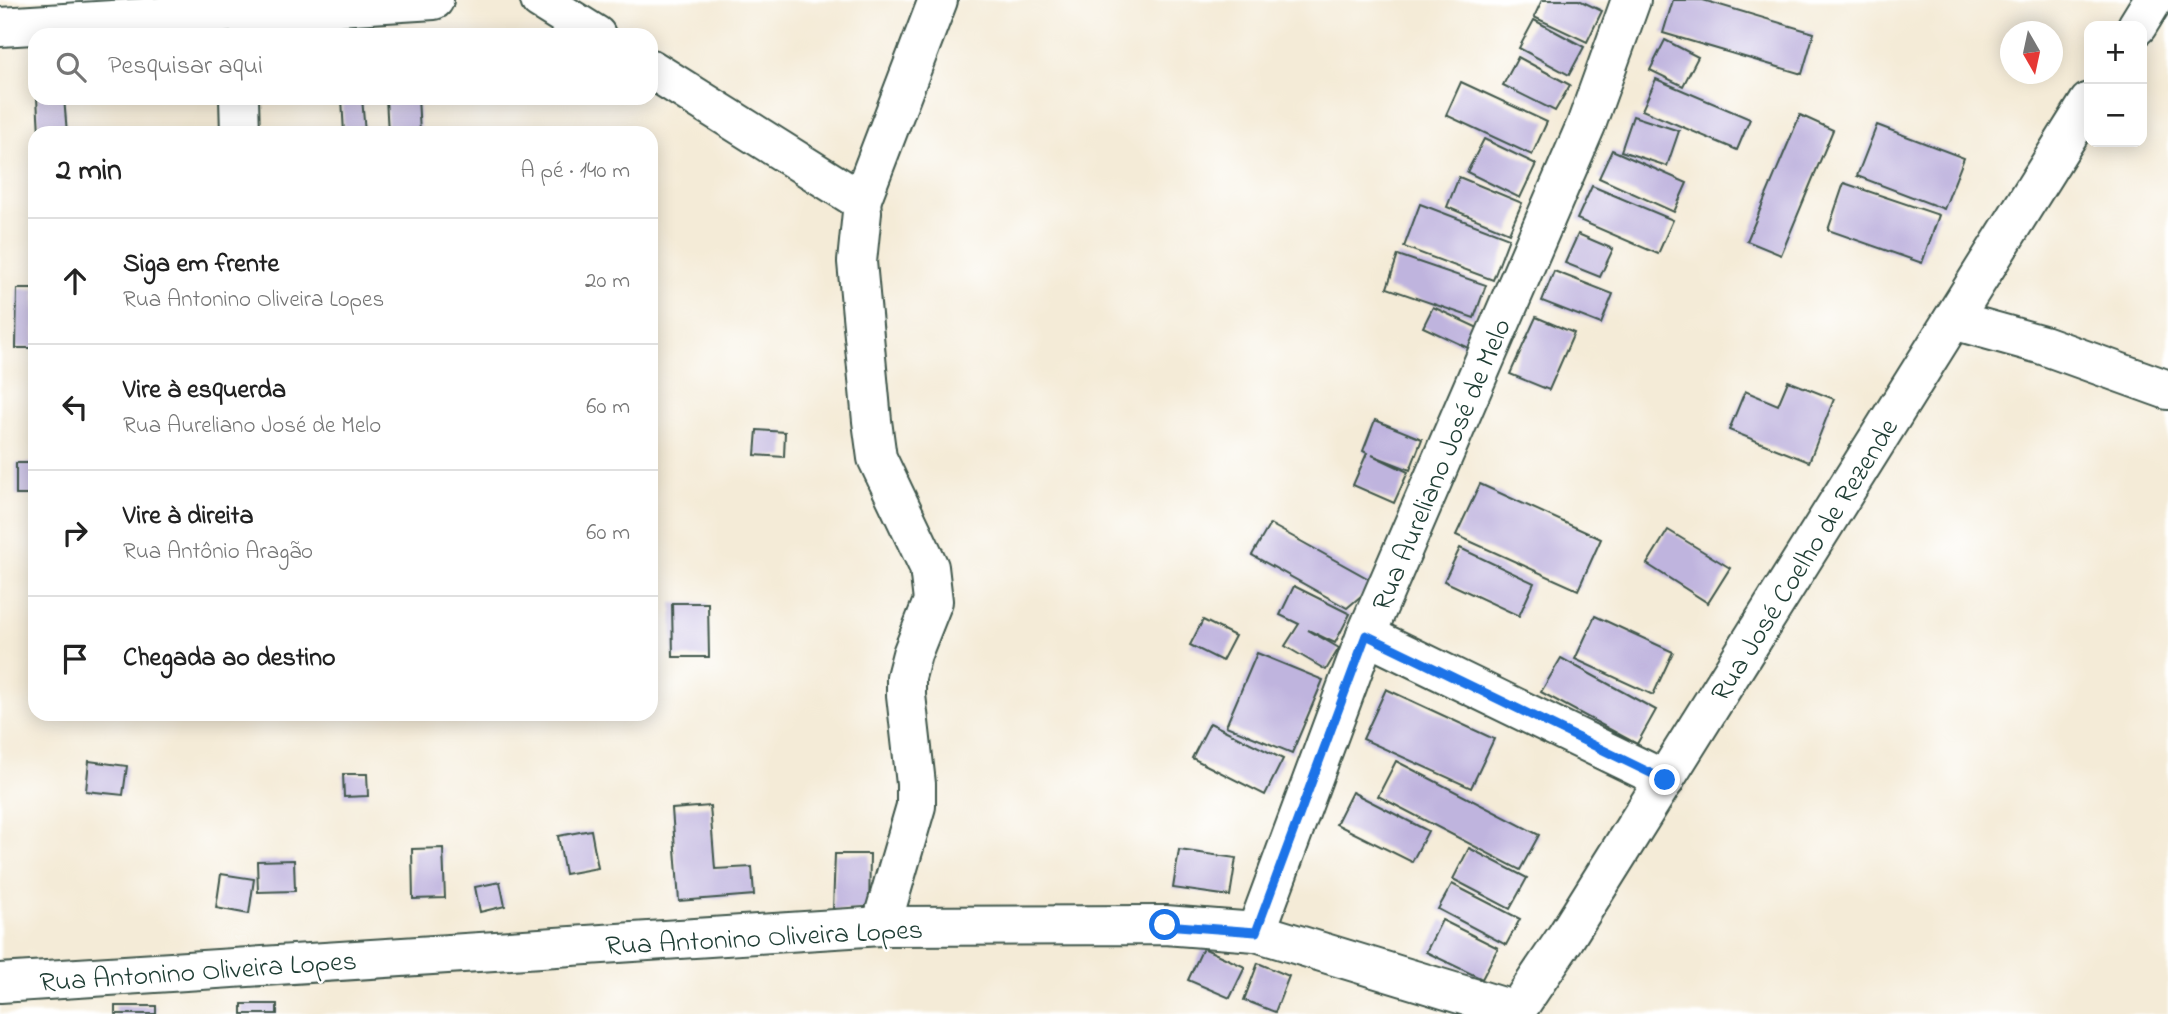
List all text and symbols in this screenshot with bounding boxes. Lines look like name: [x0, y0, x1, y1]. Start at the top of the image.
north arrow: [2000, 21, 2063, 84]
map controls: [2084, 21, 2147, 147]
button: +: [2084, 21, 2147, 84]
search box: [28, 28, 658, 105]
icon: search: [52, 48, 90, 86]
text: Pesquisar aqui: [108, 48, 263, 86]
button: −: [2084, 84, 2147, 147]
text: 2 min: [56, 150, 122, 194]
text: A pé · 140 m: [521, 155, 630, 188]
text: Siga em frente: [123, 246, 279, 284]
icon: ahead: [56, 262, 94, 300]
text: 20 m: [585, 265, 630, 298]
text: Rua Antonino Oliveira Lopes: [123, 284, 384, 317]
street label: Rua Aureliano José de Melo: [1363, 313, 1523, 618]
text: Vire à esquerda: [123, 372, 286, 410]
icon: left: [56, 388, 94, 426]
text: 60 m: [586, 391, 630, 424]
text: Rua Aureliano José de Melo: [123, 410, 381, 443]
street label: Rua José Coelho de Rezende: [1702, 411, 1910, 710]
text: Vire à direita: [123, 498, 254, 536]
icon: right: [56, 514, 94, 552]
text: 60 m: [586, 517, 630, 550]
text: Rua Antônio Aragão: [123, 536, 313, 569]
icon: arrive: [56, 640, 94, 678]
text: Chegada ao destino: [123, 640, 335, 678]
route end: [1649, 764, 1680, 795]
route start: [1149, 909, 1180, 940]
street label: Rua Antonino Oliveira Lopes: [604, 911, 924, 968]
street label: Rua Antonino Oliveira Lopes: [38, 942, 358, 1005]

